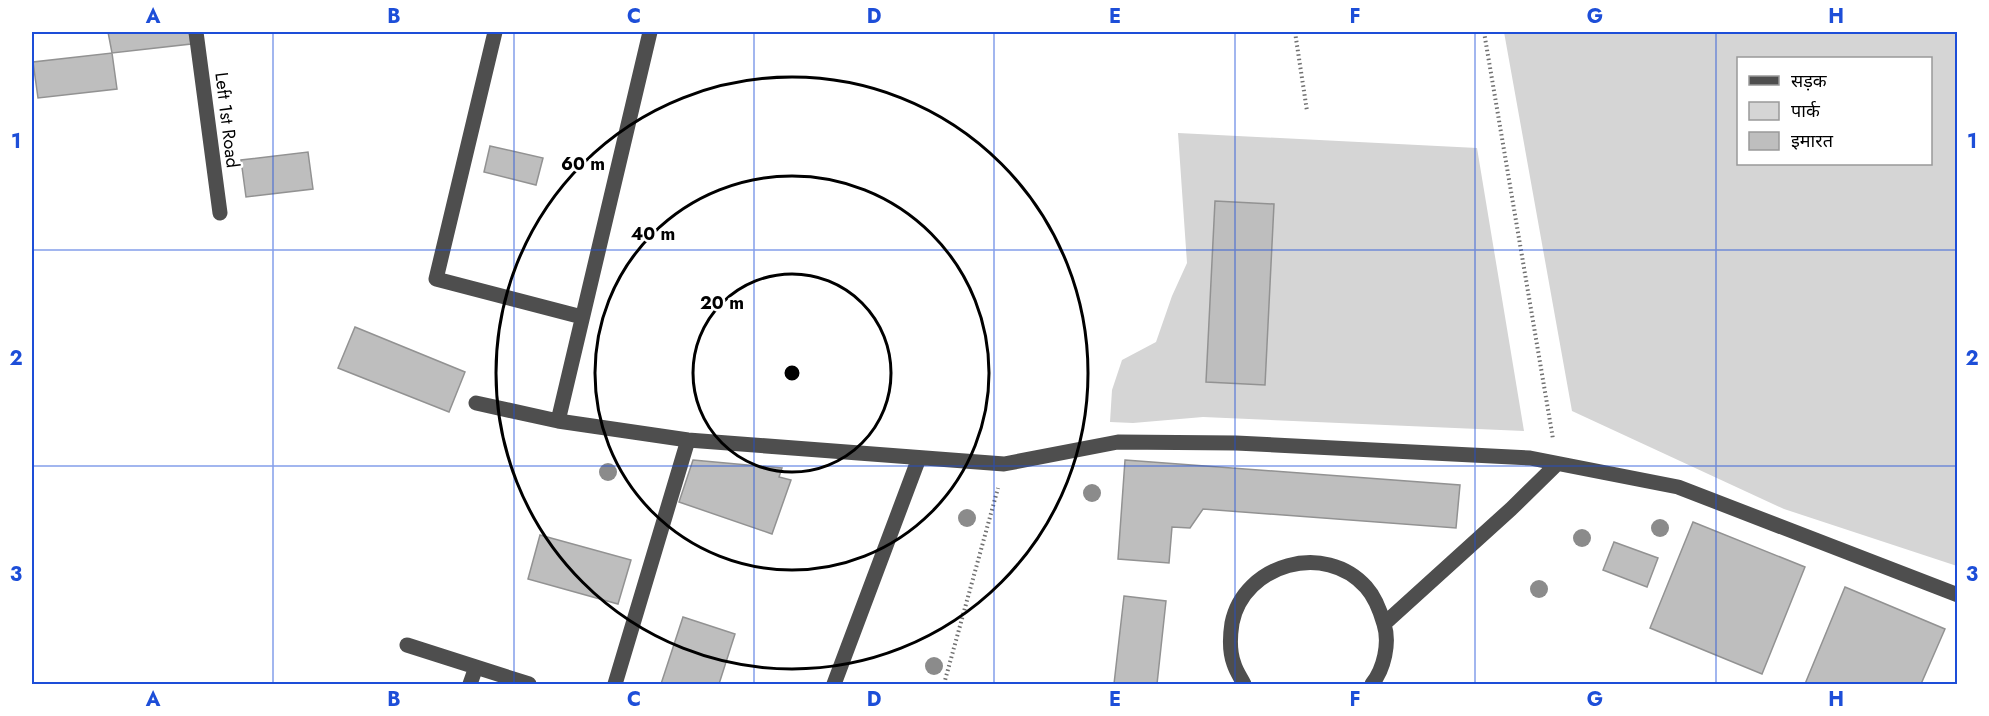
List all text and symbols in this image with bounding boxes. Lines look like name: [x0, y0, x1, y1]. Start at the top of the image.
text: A: [145, 2, 161, 31]
text: B: [387, 2, 401, 31]
text: C: [627, 2, 641, 31]
text: D: [867, 2, 881, 31]
text: E: [1109, 2, 1121, 31]
text: F: [1349, 2, 1361, 31]
text: G: [1587, 2, 1603, 31]
text: H: [1828, 2, 1844, 31]
legend: [1737, 57, 1932, 165]
text: सड़क: [1791, 68, 1828, 94]
street label: Left 1st Road: [208, 71, 246, 169]
text: पार्क: [1791, 98, 1821, 124]
text: 1: [11, 127, 21, 156]
text: 1: [1967, 127, 1977, 156]
text: इमारत: [1791, 128, 1834, 154]
text: 60 m: [561, 151, 605, 177]
text: 40 m: [631, 221, 675, 247]
text: 20 m: [700, 290, 744, 316]
text: 2: [9, 344, 23, 373]
text: 2: [1965, 344, 1979, 373]
centre of rings: [782, 363, 802, 383]
text: 3: [10, 560, 22, 589]
text: 3: [1966, 560, 1978, 589]
text: A: [145, 685, 161, 714]
text: B: [387, 685, 401, 714]
text: C: [627, 685, 641, 714]
text: D: [867, 685, 881, 714]
text: E: [1109, 685, 1121, 714]
text: F: [1349, 685, 1361, 714]
text: G: [1587, 685, 1603, 714]
text: H: [1828, 685, 1844, 714]

